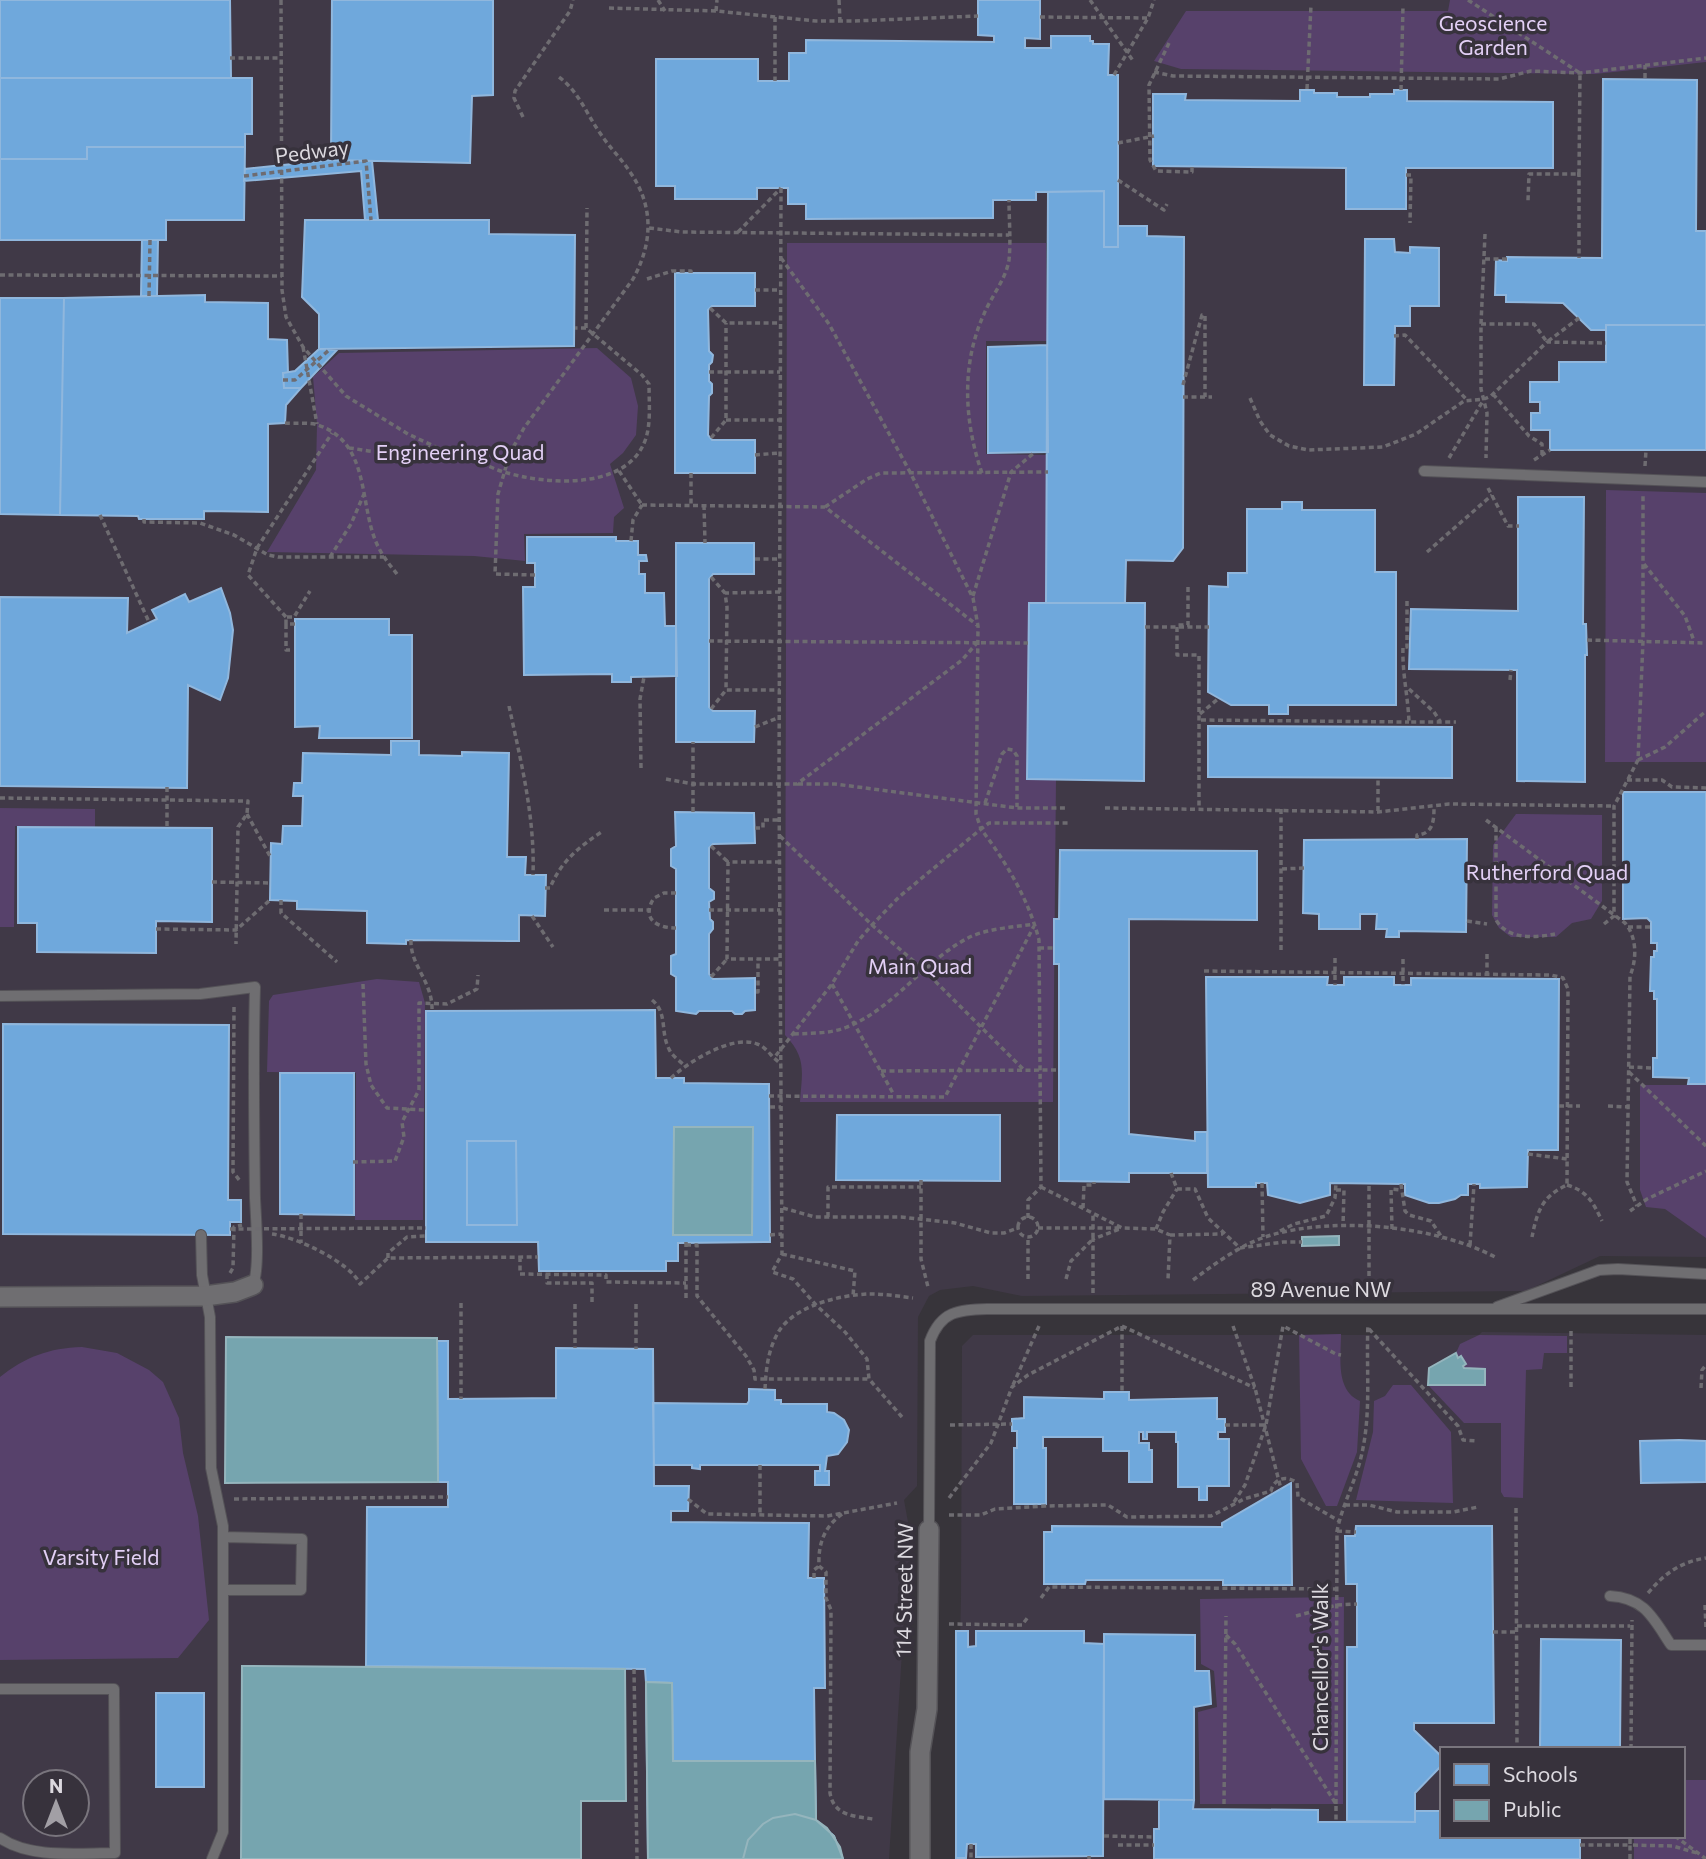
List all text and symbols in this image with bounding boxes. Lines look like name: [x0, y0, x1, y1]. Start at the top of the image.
park label: Geoscience Garden: [1439, 10, 1547, 59]
street label: Pedway: [273, 134, 350, 167]
park label: Engineering Quad: [376, 439, 544, 464]
park label: Rutherford Quad: [1466, 859, 1628, 884]
park label: Main Quad: [868, 953, 972, 978]
street label: 89 Avenue NW: [1251, 1276, 1391, 1301]
street label: 114 Street NW: [890, 1522, 917, 1658]
park label: Varsity Field: [43, 1544, 159, 1569]
street label: Chancellor's Walk: [1307, 1583, 1332, 1751]
legend: [1440, 1747, 1685, 1838]
text: Schools: [1503, 1761, 1578, 1786]
north arrow: [21, 1768, 91, 1838]
text: N: [49, 1774, 63, 1797]
text: Public: [1503, 1796, 1561, 1821]

